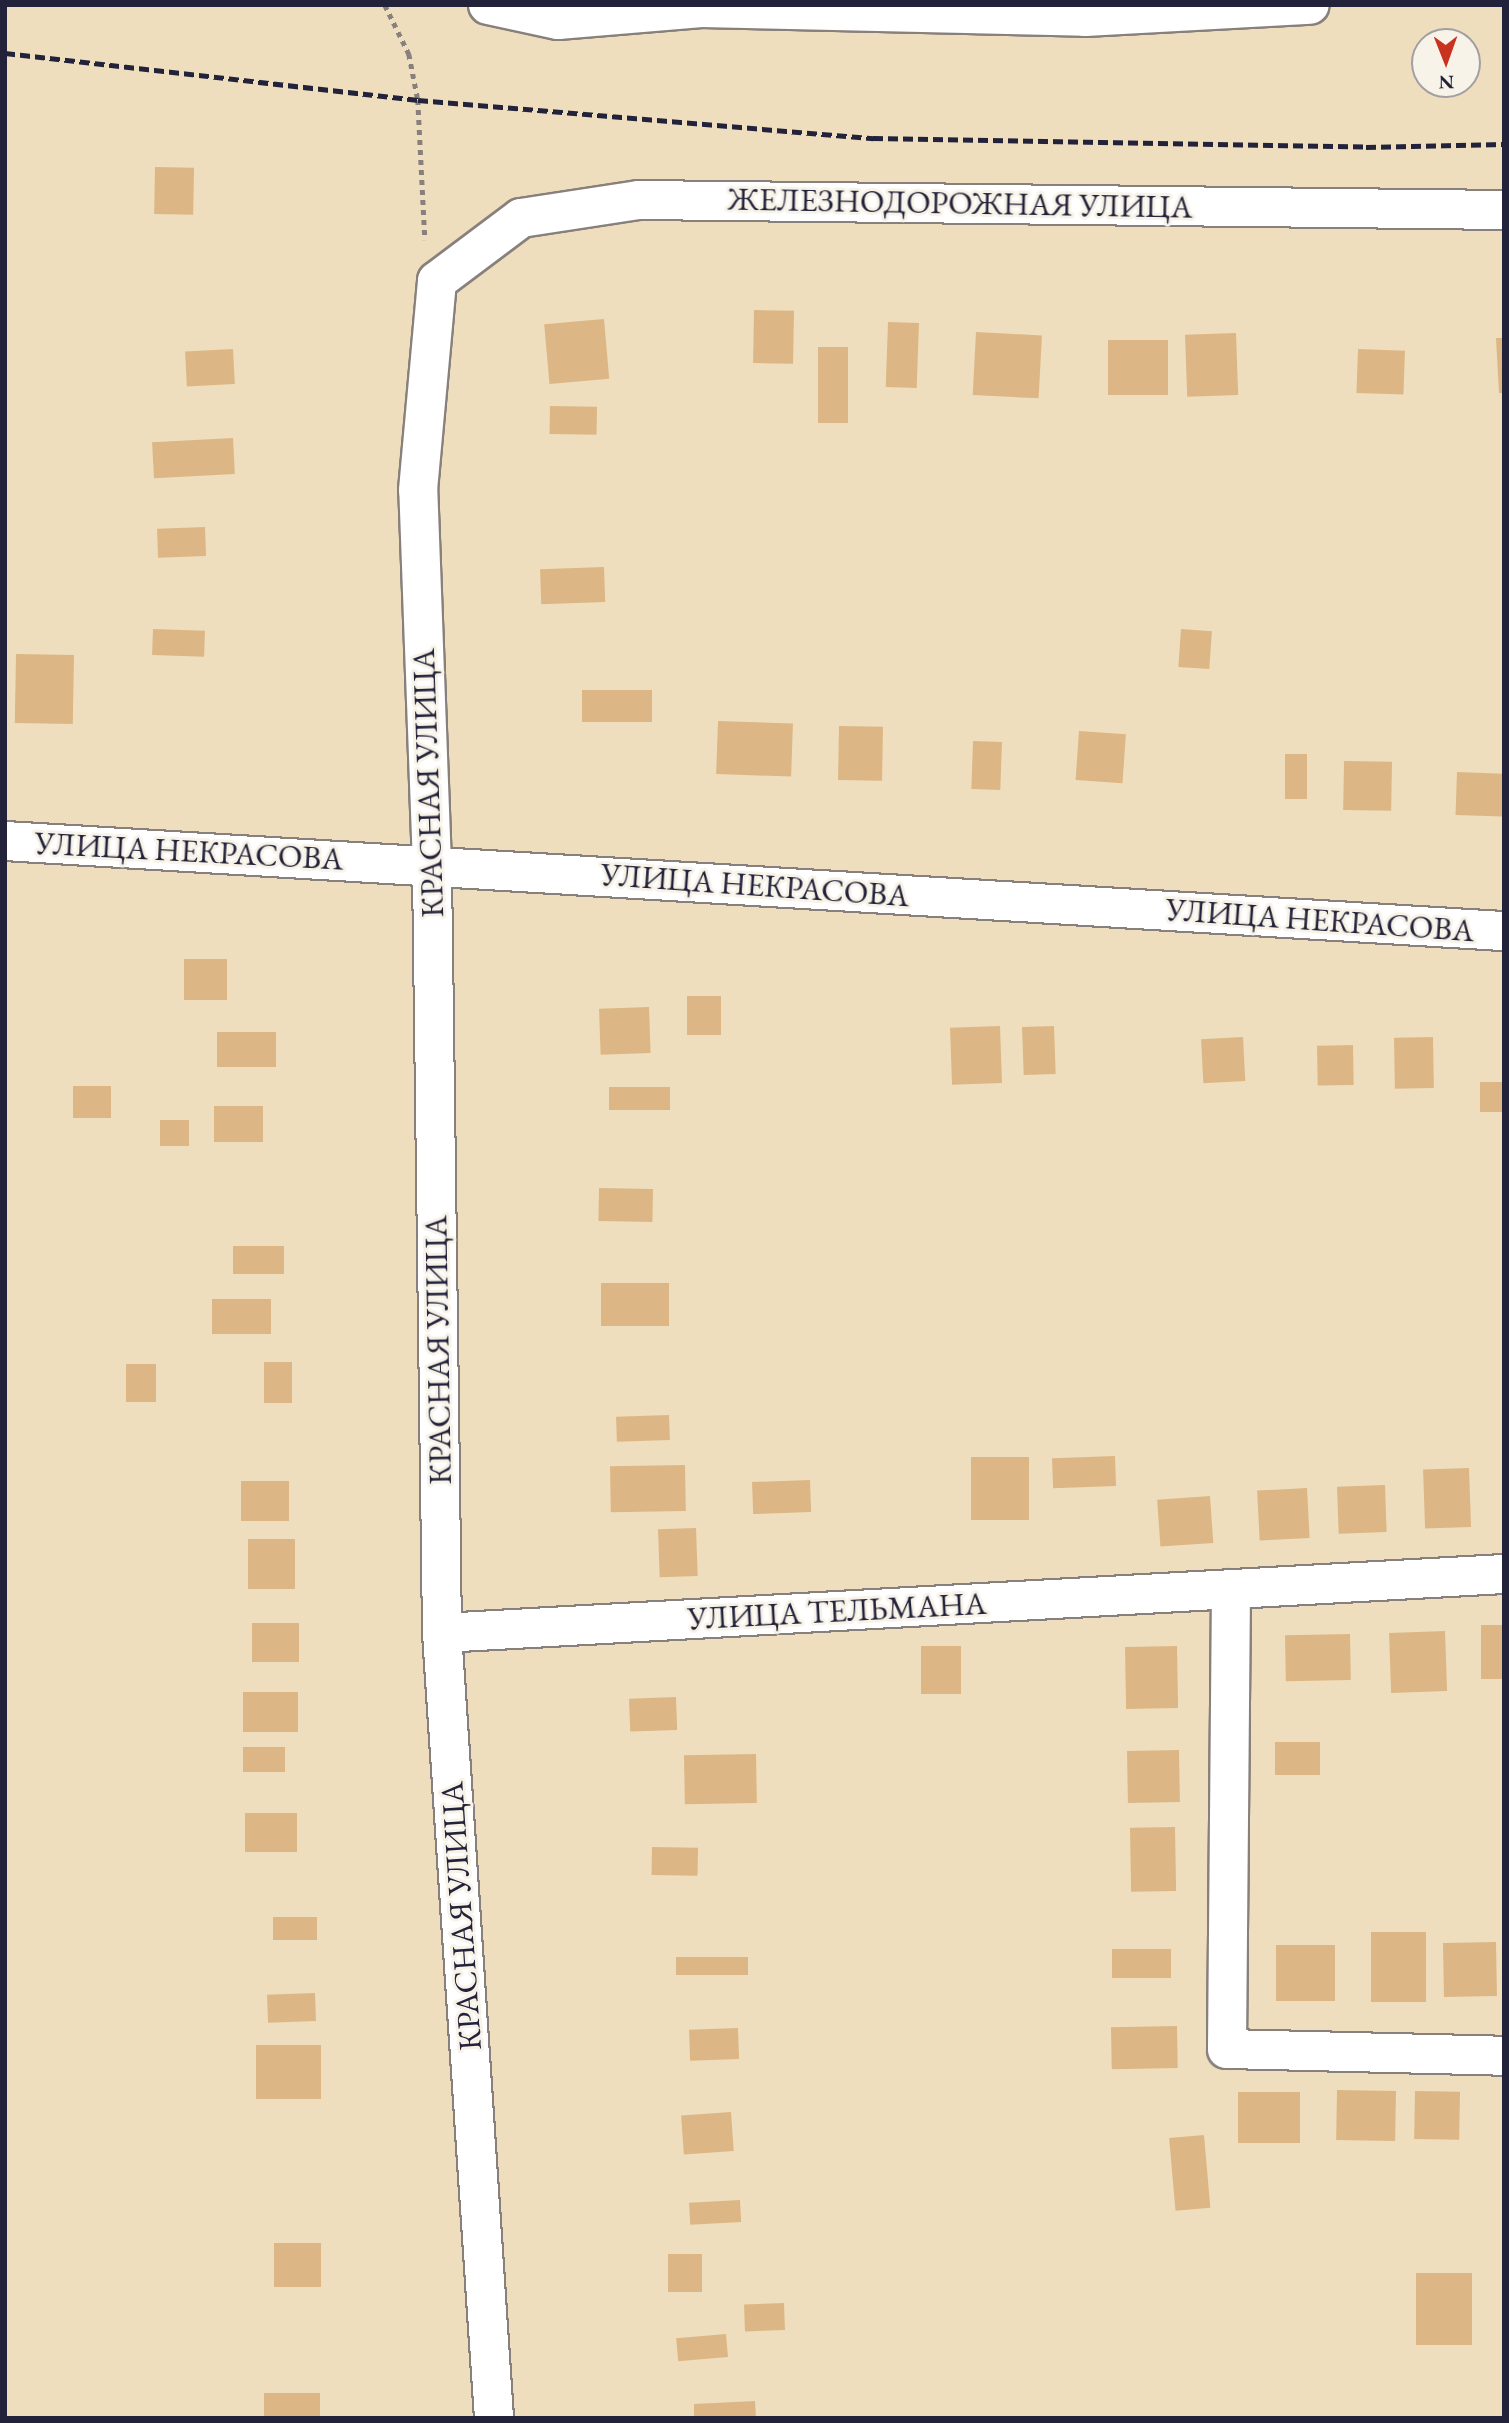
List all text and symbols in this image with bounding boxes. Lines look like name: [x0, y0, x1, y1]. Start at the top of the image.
north arrow: [1411, 28, 1481, 98]
text: N: [1438, 70, 1454, 95]
street label: ЖЕЛЕЗНОДОРОЖНАЯ УЛИЦА: [727, 180, 1193, 226]
street label: КРАСНАЯ УЛИЦА: [404, 648, 452, 918]
street label: УЛИЦА НЕКРАСОВА: [34, 824, 344, 878]
street label: УЛИЦА НЕКРАСОВА: [599, 855, 911, 915]
street label: УЛИЦА НЕКРАСОВА: [1164, 890, 1476, 950]
street label: КРАСНАЯ УЛИЦА: [416, 1215, 460, 1485]
street label: УЛИЦА ТЕЛЬМАНА: [686, 1584, 988, 1638]
street label: КРАСНАЯ УЛИЦА: [432, 1780, 490, 2052]

